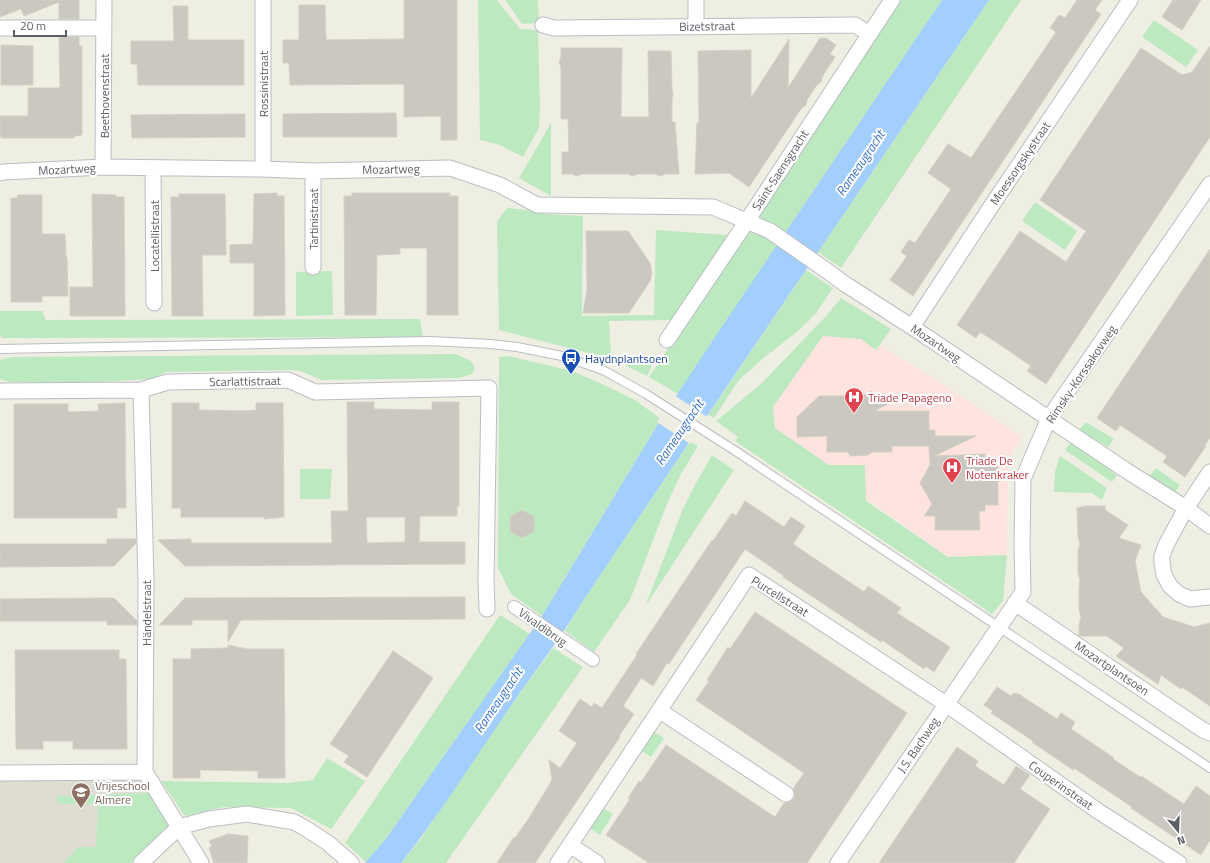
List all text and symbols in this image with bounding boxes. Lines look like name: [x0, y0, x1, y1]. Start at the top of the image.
scale bar: [14, 12, 66, 38]
text: 20 m: [20, 16, 46, 35]
street label: Bizetstraat: [679, 16, 736, 36]
street label: Rossinistraat: [254, 50, 273, 117]
street label: Beethovenstraat: [95, 53, 114, 138]
street label: Moessorgskystraat: [985, 117, 1056, 209]
street label: Saint-Saensgracht: [747, 125, 814, 214]
water label: Rameaugracht: [831, 125, 890, 200]
street label: Mozartweg: [38, 158, 96, 180]
street label: Mozartweg: [362, 159, 420, 179]
street label: Tartinistraat: [304, 187, 323, 250]
street label: Locatellistraat: [145, 199, 164, 272]
street label: Mozartweg: [907, 319, 965, 367]
street label: Rimsky-Korssakovweg: [1041, 321, 1121, 427]
bus stop icon: Haydnplantsoen: [560, 347, 582, 375]
place label: Haydnplantsoen: [585, 349, 668, 368]
street label: Scarlattistraat: [209, 371, 282, 391]
hospital icon: Triade Papageno: [843, 386, 865, 414]
place label: Triade Papageno: [868, 388, 952, 407]
water label: Rameaugracht: [650, 394, 709, 469]
place label: Triade De Notenkraker: [966, 451, 1029, 484]
hospital icon: Triade De Notenkraker: [941, 456, 963, 484]
street label: Purcellstraat: [748, 571, 813, 622]
street label: Händelstraat: [137, 579, 156, 646]
street label: Vivaldibrug: [515, 603, 571, 651]
street label: Mozartplantsoen: [1071, 636, 1153, 700]
water label: Rameaugracht: [469, 662, 528, 737]
street label: J.S. Bachweg: [892, 713, 944, 777]
street label: Couperinstraat: [1025, 756, 1098, 815]
place label: Vrijeschool Almere: [95, 776, 150, 809]
school or university icon: Vrijeschool Almere: [70, 781, 92, 809]
north arrow: [1158, 811, 1198, 851]
text: N: [1175, 832, 1187, 849]

